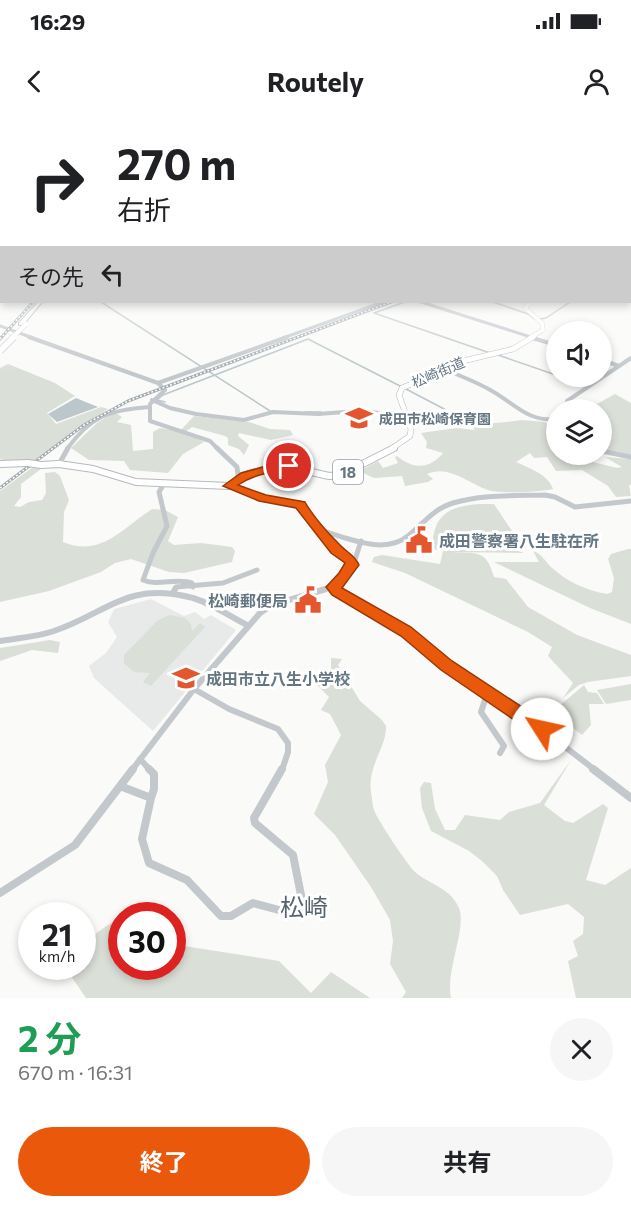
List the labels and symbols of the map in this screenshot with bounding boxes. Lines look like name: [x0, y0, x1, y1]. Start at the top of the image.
street label: 松崎街道: [409, 353, 467, 391]
school or university icon: 成田市松崎保育園: [344, 403, 374, 433]
place label: 成田市松崎保育園: [379, 410, 491, 427]
pin: [263, 440, 314, 491]
road number: 18: [333, 460, 363, 484]
public building icon: 成田警察署八生駐在所: [404, 525, 434, 555]
place label: 成田警察署八生駐在所: [439, 531, 599, 550]
public building icon: 松崎郵便局: [293, 585, 323, 615]
place label: 松崎郵便局: [208, 591, 288, 610]
school or university icon: 成田市立八生小学校: [171, 663, 201, 693]
place label: 成田市立八生小学校: [206, 669, 350, 688]
position arrow: [510, 697, 574, 761]
district label: 松崎: [280, 892, 328, 921]
speed limit sign: 30: [108, 902, 186, 980]

